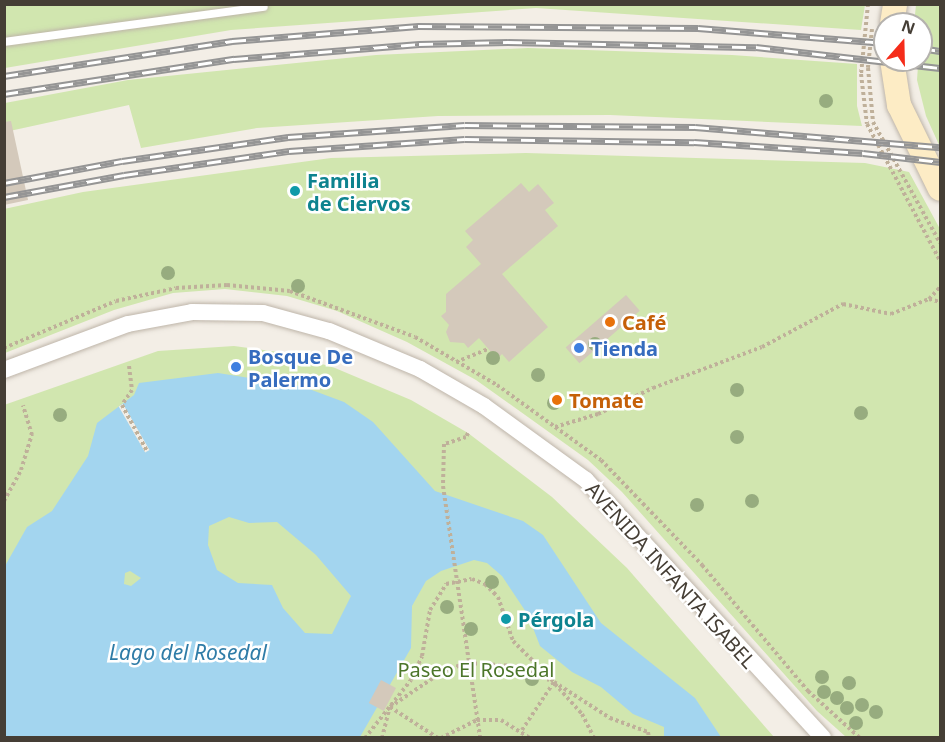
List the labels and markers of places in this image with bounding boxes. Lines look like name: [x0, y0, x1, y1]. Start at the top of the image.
place label: Familia de Ciervos: [307, 168, 410, 215]
marker: Familia de Ciervos: [288, 184, 302, 198]
place label: Café: [622, 310, 666, 334]
marker: Café: [603, 315, 617, 329]
place label: Tienda: [591, 336, 658, 360]
marker: Tienda: [572, 341, 586, 355]
place label: Bosque De Palermo: [248, 344, 353, 391]
marker: Bosque De Palermo: [229, 360, 243, 374]
place label: Tomate: [569, 388, 644, 412]
marker: Tomate: [550, 393, 564, 407]
place label: Pérgola: [518, 607, 594, 631]
marker: Pérgola: [499, 612, 513, 626]

